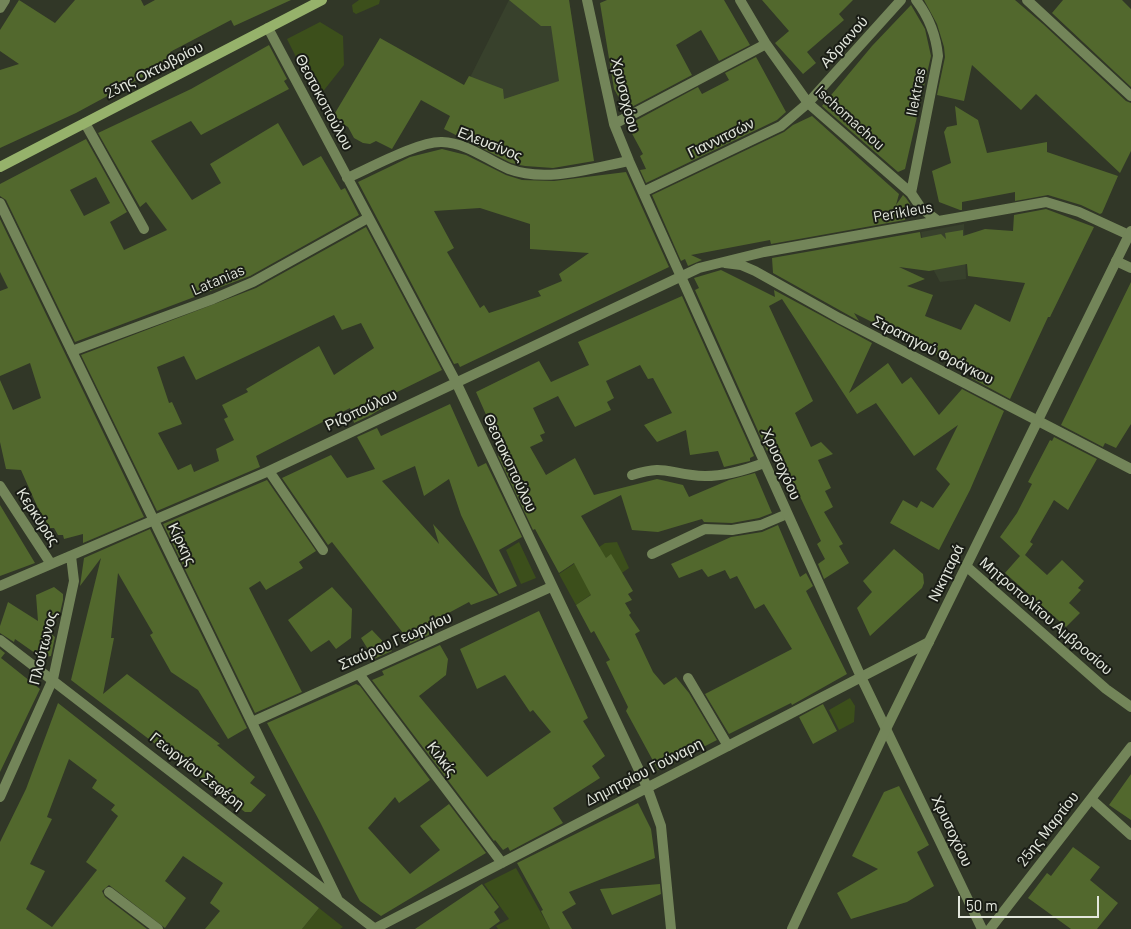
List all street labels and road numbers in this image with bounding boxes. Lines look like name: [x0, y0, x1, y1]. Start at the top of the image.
street label: Αδριανού: [816, 13, 872, 71]
street label: 23ης Οκτωβρίου: [102, 37, 206, 103]
street label: Θεοτοκοπούλου: [291, 51, 357, 153]
street label: Χρυσοχόου: [607, 56, 643, 134]
street label: Ilektras: [903, 66, 929, 118]
street label: Ischomachou: [812, 82, 888, 154]
street label: Γιαννιτσών: [685, 114, 757, 162]
street label: Ελευσίνος: [455, 123, 525, 165]
street label: Perikleus: [872, 198, 934, 226]
street label: Latanias: [189, 261, 247, 299]
street label: Στρατηγού Φράγκου: [869, 312, 997, 388]
street label: Ριζοπούλου: [322, 385, 400, 435]
street label: Θεοτοκοπούλου: [479, 411, 541, 515]
street label: Χρυσοχόου: [757, 425, 805, 503]
street label: Κερκύρας: [13, 485, 63, 549]
street label: Κίρκης: [164, 520, 200, 568]
street label: Νικηταρά: [924, 541, 968, 605]
street label: Μητροπολίτου Αμβροσίου: [976, 553, 1116, 679]
street label: Σταύρου Γεωργίου: [336, 608, 454, 674]
street label: Πλούτωνος: [25, 609, 61, 687]
street label: Γεωργίου Σεφέρη: [146, 729, 248, 813]
street label: Δημητρίου Γούναρη: [582, 735, 706, 809]
street label: Κιλκίς: [423, 738, 461, 780]
street label: 25ης Μαρτίου: [1013, 788, 1083, 870]
street label: Χρυσοχόου: [928, 793, 976, 869]

